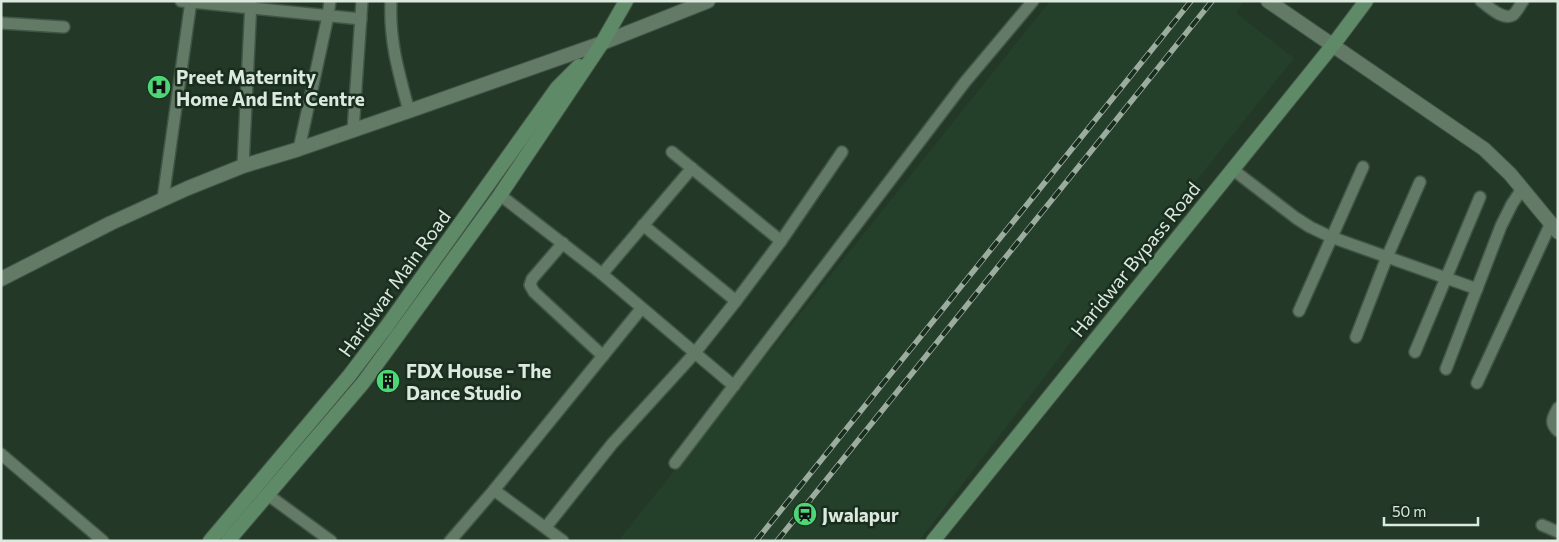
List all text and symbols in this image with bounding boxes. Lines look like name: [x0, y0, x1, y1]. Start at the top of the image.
place label: Preet Maternity Home And Ent Centre: [176, 65, 365, 110]
hospital icon: Preet Maternity Home And Ent Centre: [146, 74, 172, 100]
street label: Haridwar Bypass Road: [1066, 177, 1204, 341]
street label: Haridwar Main Road: [333, 205, 455, 361]
place label: FDX House - The Dance Studio: [406, 359, 551, 404]
building icon: FDX House - The Dance Studio: [375, 368, 401, 394]
scale bar: [1384, 494, 1478, 526]
station icon: Jwalapur: [792, 501, 818, 527]
text: 50 m: [1392, 502, 1426, 520]
place label: Jwalapur: [822, 503, 899, 526]

